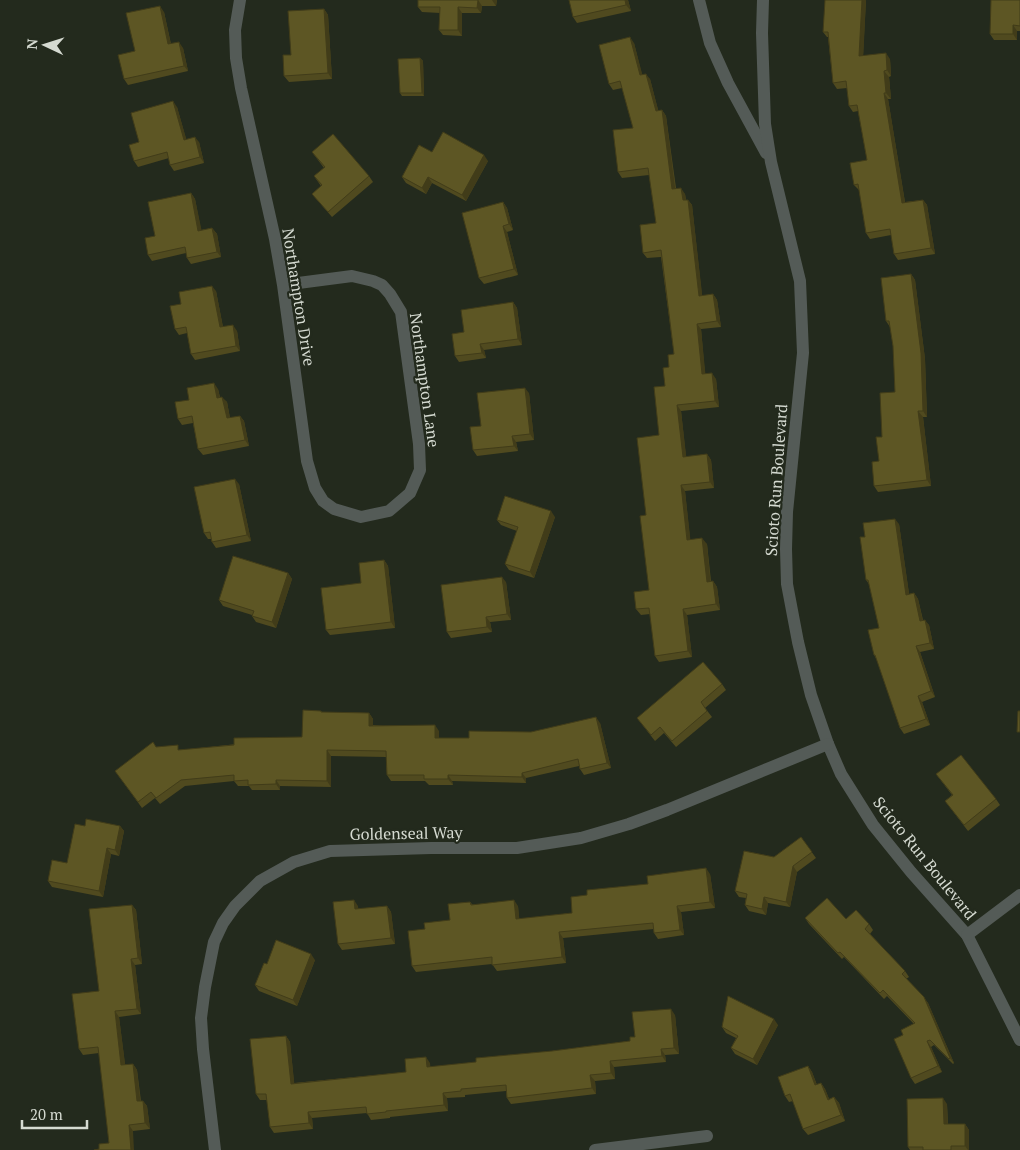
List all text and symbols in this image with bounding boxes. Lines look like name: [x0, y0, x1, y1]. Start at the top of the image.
north arrow: [20, 20, 70, 70]
text: N: [22, 38, 41, 50]
street label: Northampton Drive: [277, 227, 321, 367]
street label: Northampton Lane: [405, 311, 445, 449]
street label: Scioto Run Boulevard: [760, 403, 792, 557]
street label: Scioto Run Boulevard: [868, 792, 982, 924]
street label: Goldenseal Way: [349, 821, 464, 845]
scale bar: [22, 1098, 88, 1130]
text: 20 m: [30, 1104, 63, 1124]

